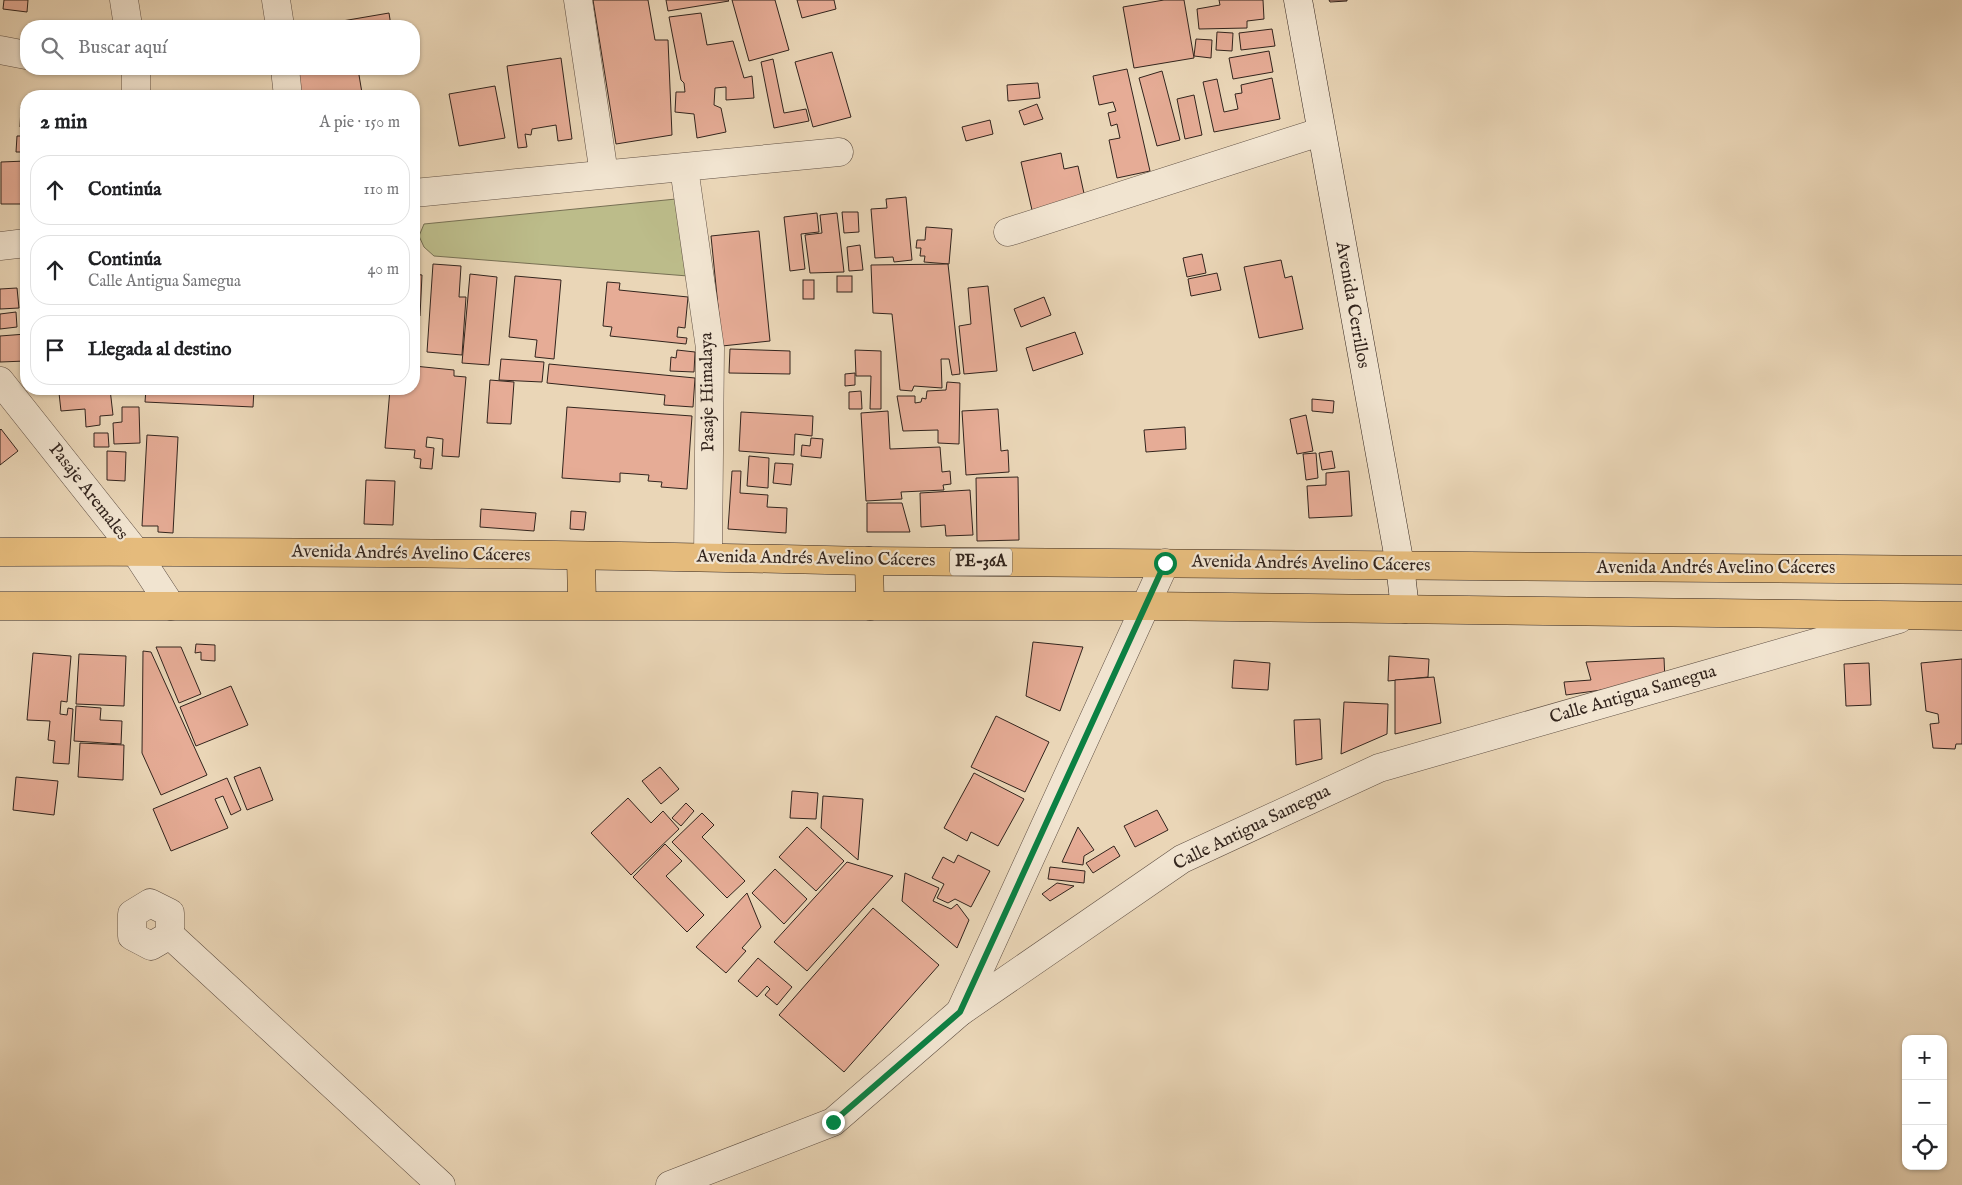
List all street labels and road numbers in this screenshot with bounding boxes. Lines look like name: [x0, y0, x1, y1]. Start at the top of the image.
street label: Avenida Cerrillos: [1329, 239, 1374, 370]
street label: Pasaje Himalaya: [695, 332, 721, 452]
street label: Pasaje Aremales: [43, 439, 133, 545]
street label: Avenida Andrés Avelino Cáceres: [290, 540, 531, 568]
street label: Avenida Andrés Avelino Cáceres: [695, 545, 936, 573]
road number: PE-36A: [950, 548, 1012, 576]
street label: Avenida Andrés Avelino Cáceres: [1190, 550, 1431, 578]
street label: Avenida Andrés Avelino Cáceres: [1596, 557, 1835, 580]
street label: Calle Antigua Samegua: [1547, 660, 1719, 730]
street label: Calle Antigua Samegua: [1170, 780, 1335, 876]

